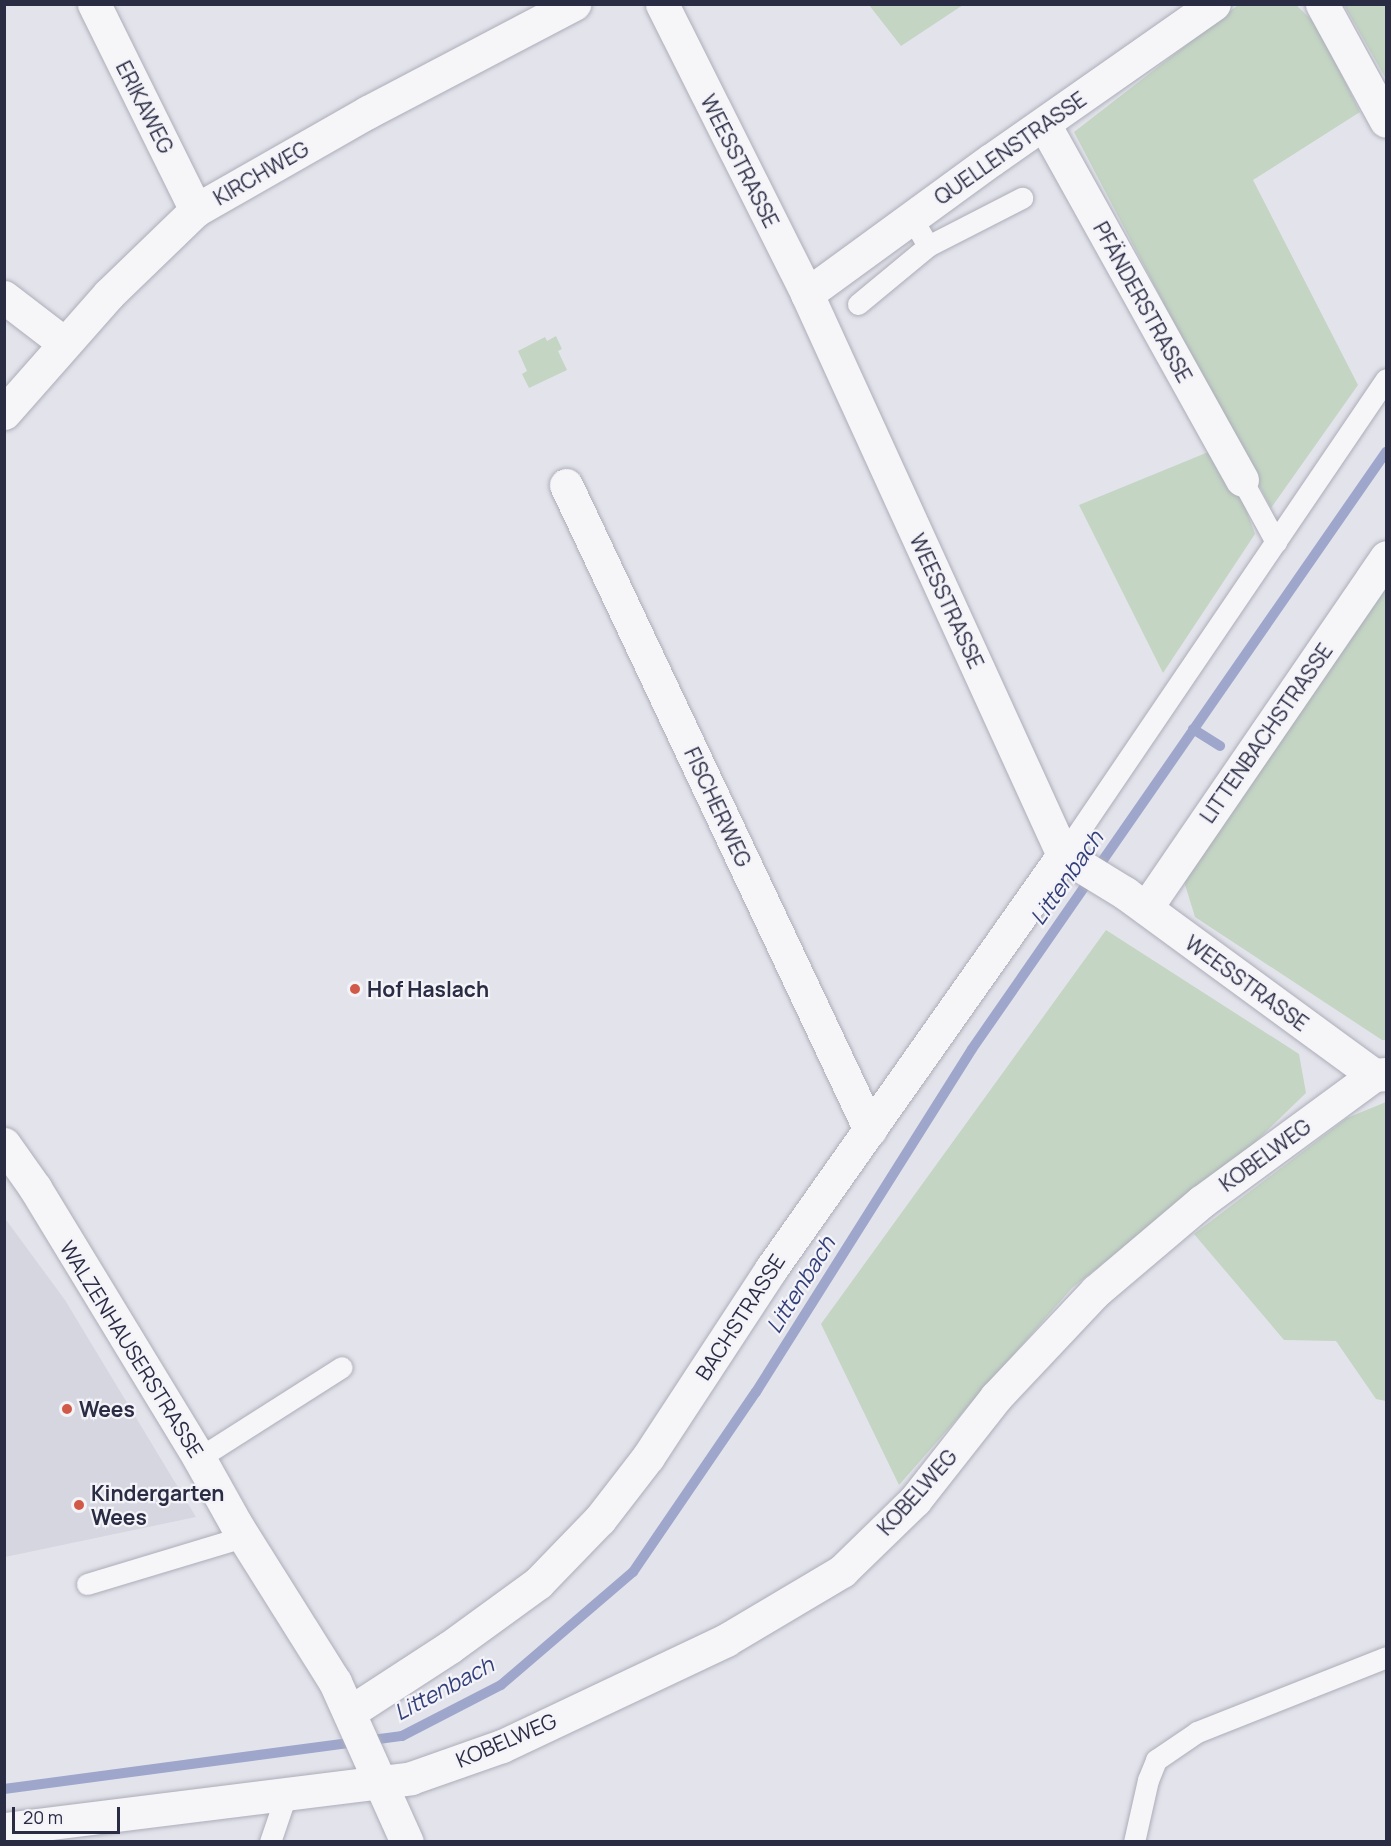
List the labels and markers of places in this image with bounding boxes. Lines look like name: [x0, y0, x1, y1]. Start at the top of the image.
place label: Hof Haslach: [367, 976, 489, 1002]
marker: Hof Haslach: [348, 982, 362, 996]
place label: Wees: [79, 1396, 135, 1422]
marker: Wees: [60, 1402, 74, 1416]
place label: Kindergarten Wees: [91, 1480, 224, 1530]
marker: Kindergarten Wees: [72, 1498, 86, 1512]

